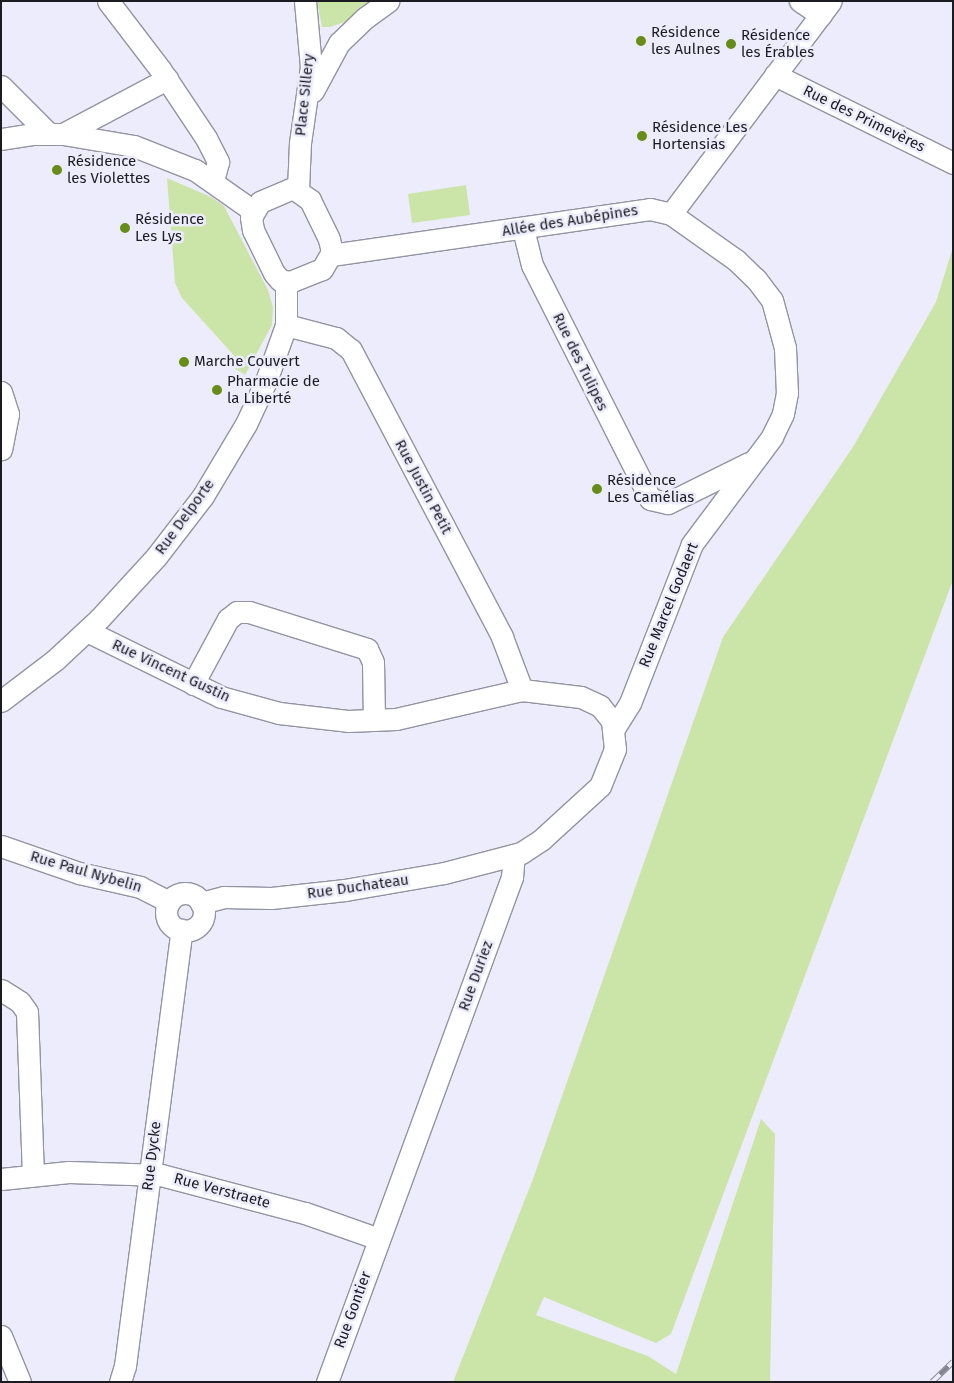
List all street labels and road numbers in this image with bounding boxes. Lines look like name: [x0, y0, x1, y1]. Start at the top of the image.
street label: Place Sillery: [292, 53, 318, 137]
street label: Rue des Primevères: [800, 82, 928, 156]
street label: Allée des Aubépines: [501, 201, 639, 241]
street label: Rue des Tulipes: [549, 310, 611, 414]
street label: Rue Justin Petit: [391, 437, 455, 537]
street label: Rue Delporte: [152, 476, 218, 558]
street label: Rue Marcel Godaert: [636, 540, 702, 670]
street label: Rue Vincent Gustin: [109, 636, 233, 706]
street label: Rue Paul Nybelin: [28, 847, 144, 897]
street label: Rue Duchateau: [306, 871, 410, 903]
street label: Rue Duriez: [455, 939, 497, 1013]
street label: Rue Dycke: [139, 1120, 165, 1192]
street label: Rue Verstraete: [172, 1169, 272, 1213]
street label: Rue Gontier: [331, 1269, 375, 1351]

